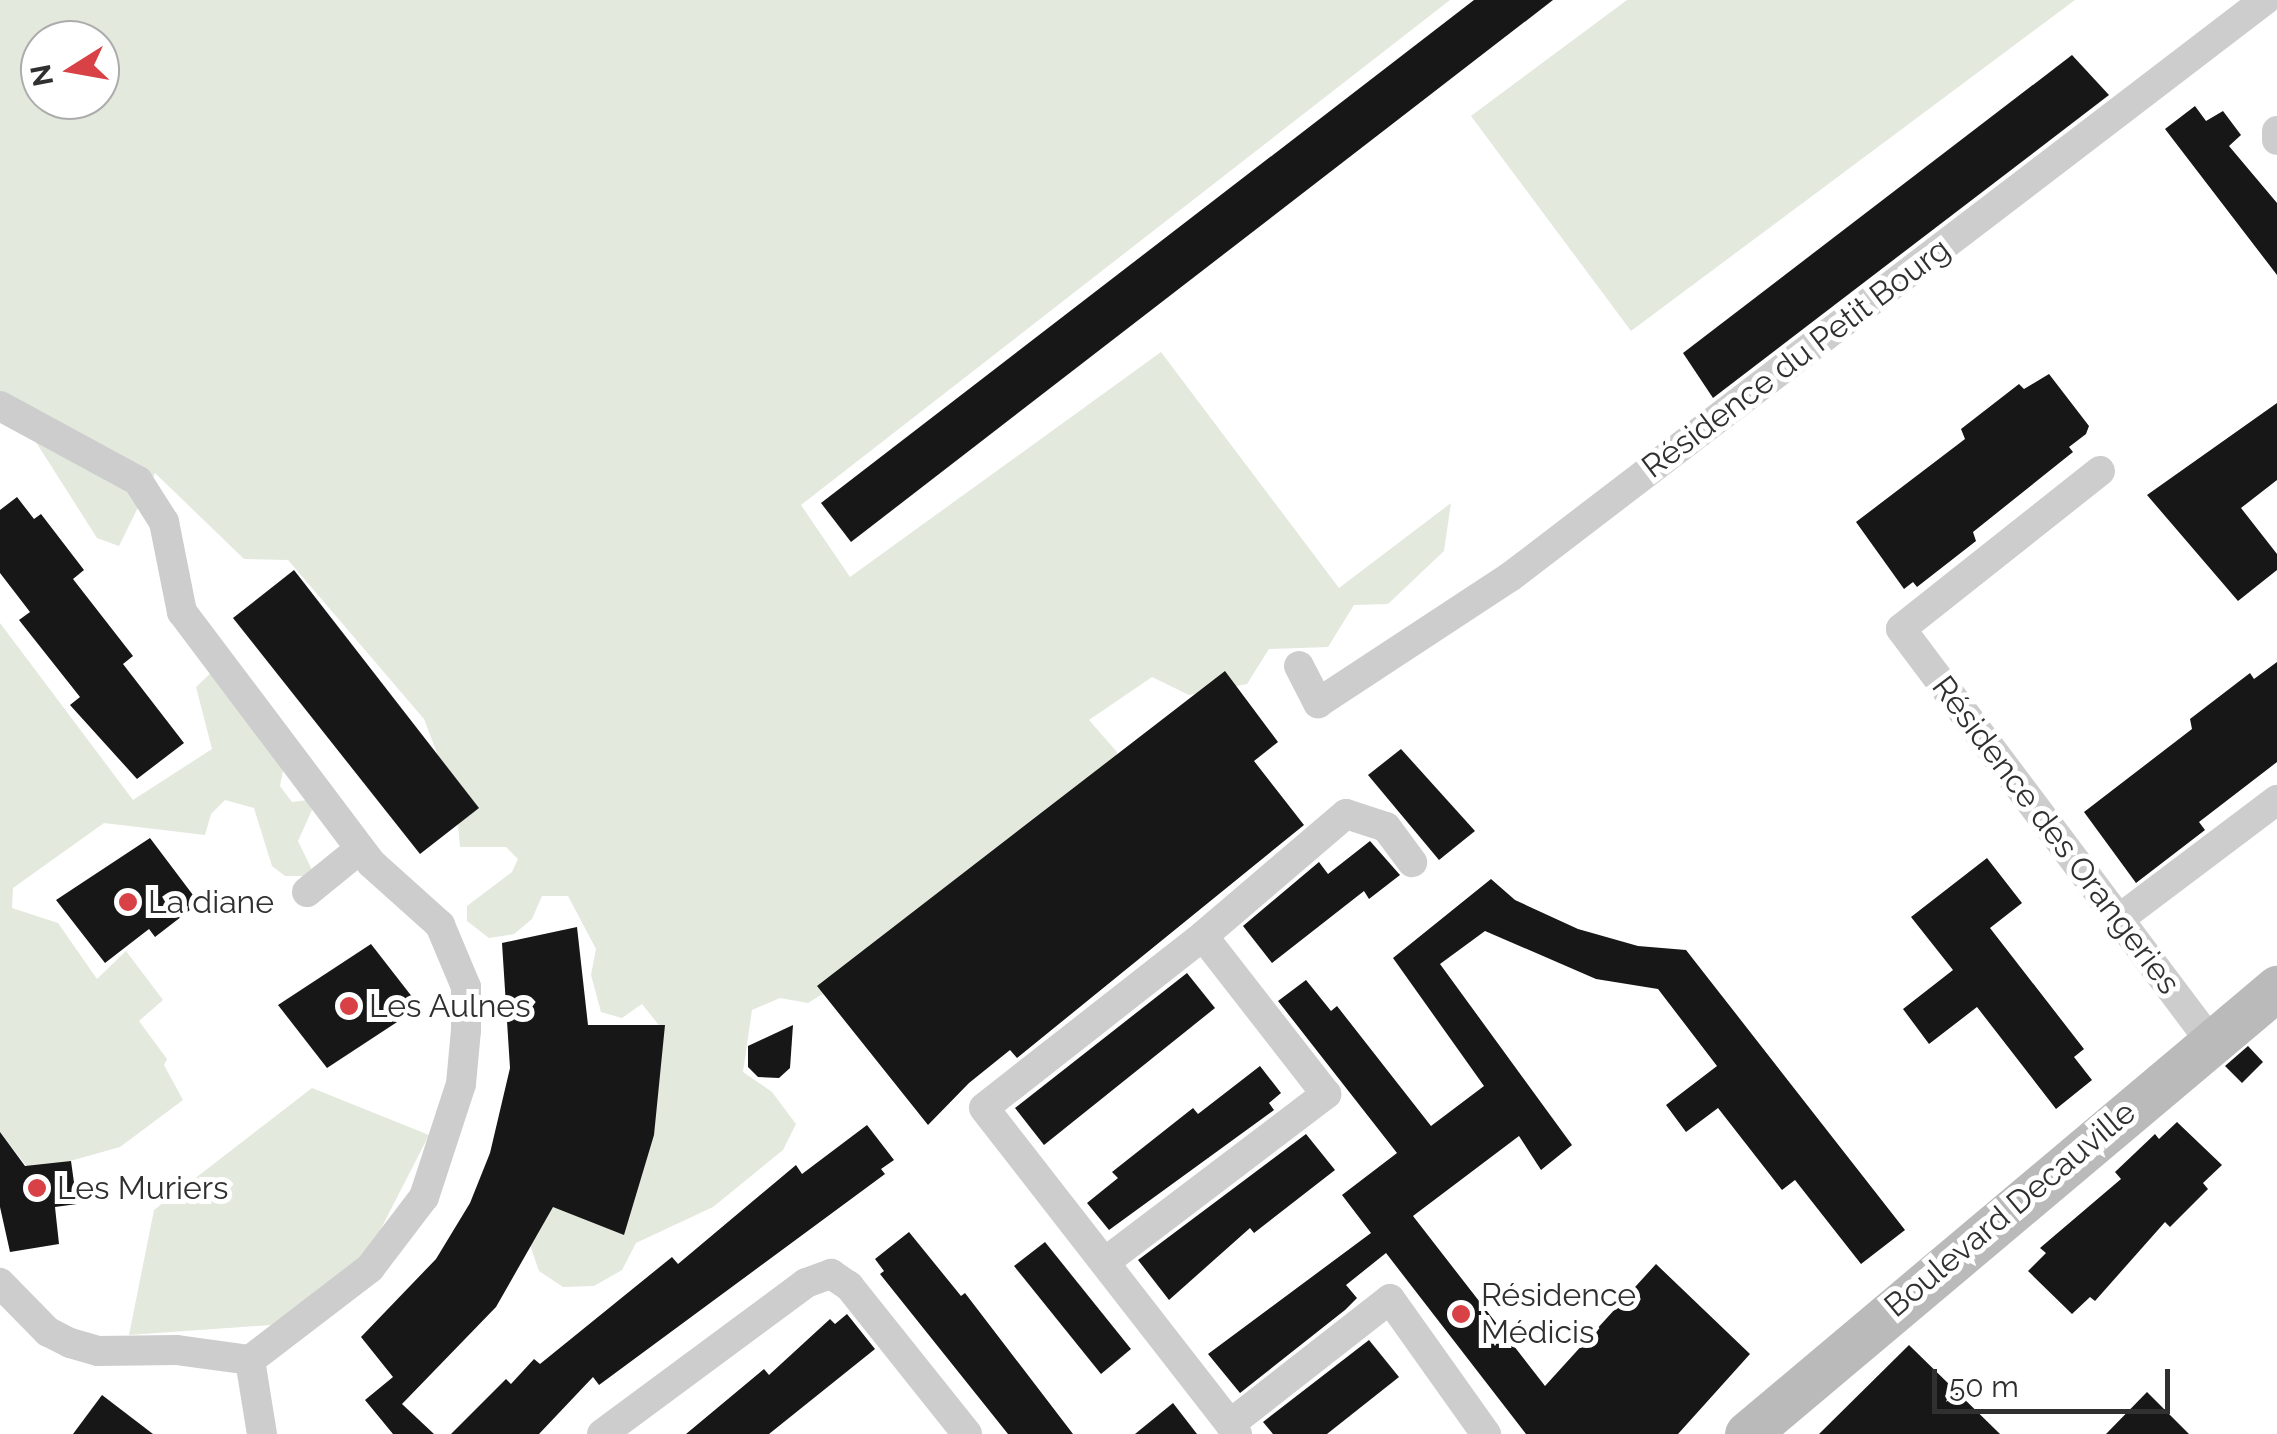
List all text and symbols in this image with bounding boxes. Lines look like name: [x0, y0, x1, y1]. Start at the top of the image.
north arrow: [20, 20, 120, 120]
text: N: [24, 62, 60, 89]
street label: Résidence du Petit Bourg: [1635, 230, 1957, 486]
street label: Résidence des Orangeries: [1924, 669, 2188, 1001]
place label: La diane: [148, 883, 274, 921]
marker: La diane: [117, 891, 139, 913]
place label: Les Aulnes: [369, 987, 532, 1025]
marker: Les Aulnes: [338, 995, 360, 1017]
street label: Boulevard Decauville: [1877, 1093, 2143, 1325]
place label: Les Muriers: [57, 1169, 228, 1207]
marker: Les Muriers: [26, 1177, 48, 1199]
place label: Résidence Médicis: [1481, 1277, 1636, 1352]
marker: Résidence Médicis: [1450, 1303, 1472, 1325]
scale bar: [1937, 1349, 2174, 1411]
text: 50 m: [1949, 1369, 2019, 1404]

